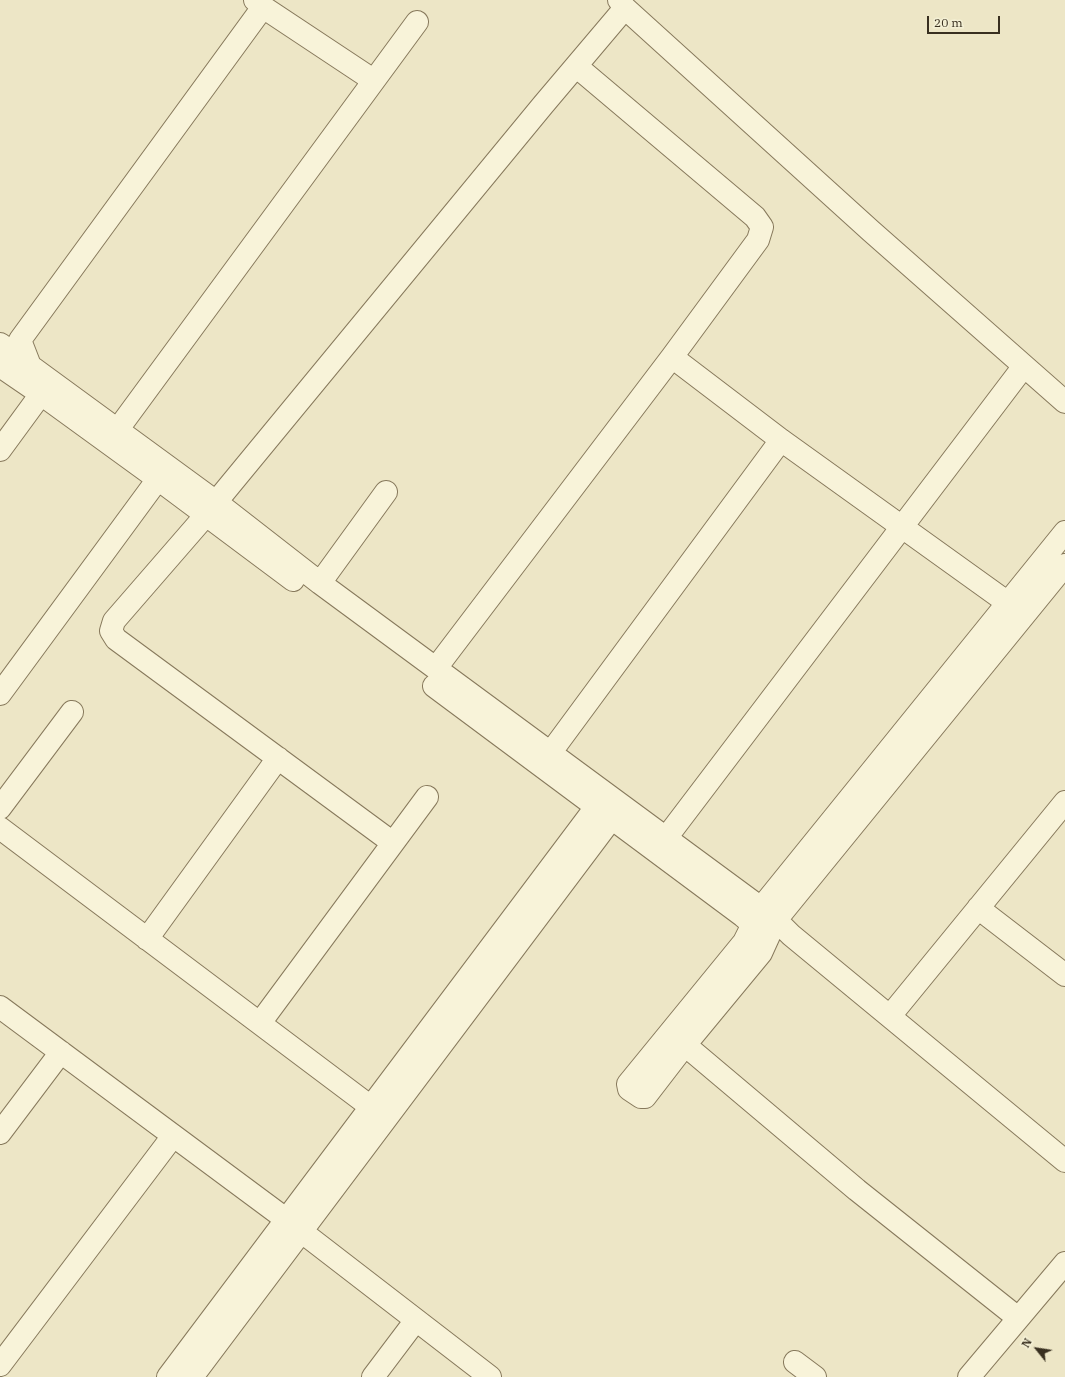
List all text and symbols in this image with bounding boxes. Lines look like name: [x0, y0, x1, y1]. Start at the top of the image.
scale bar: [929, 8, 1002, 34]
text: 20 m: [934, 15, 963, 30]
north arrow: [1017, 1329, 1057, 1369]
text: N: [1018, 1336, 1035, 1350]

